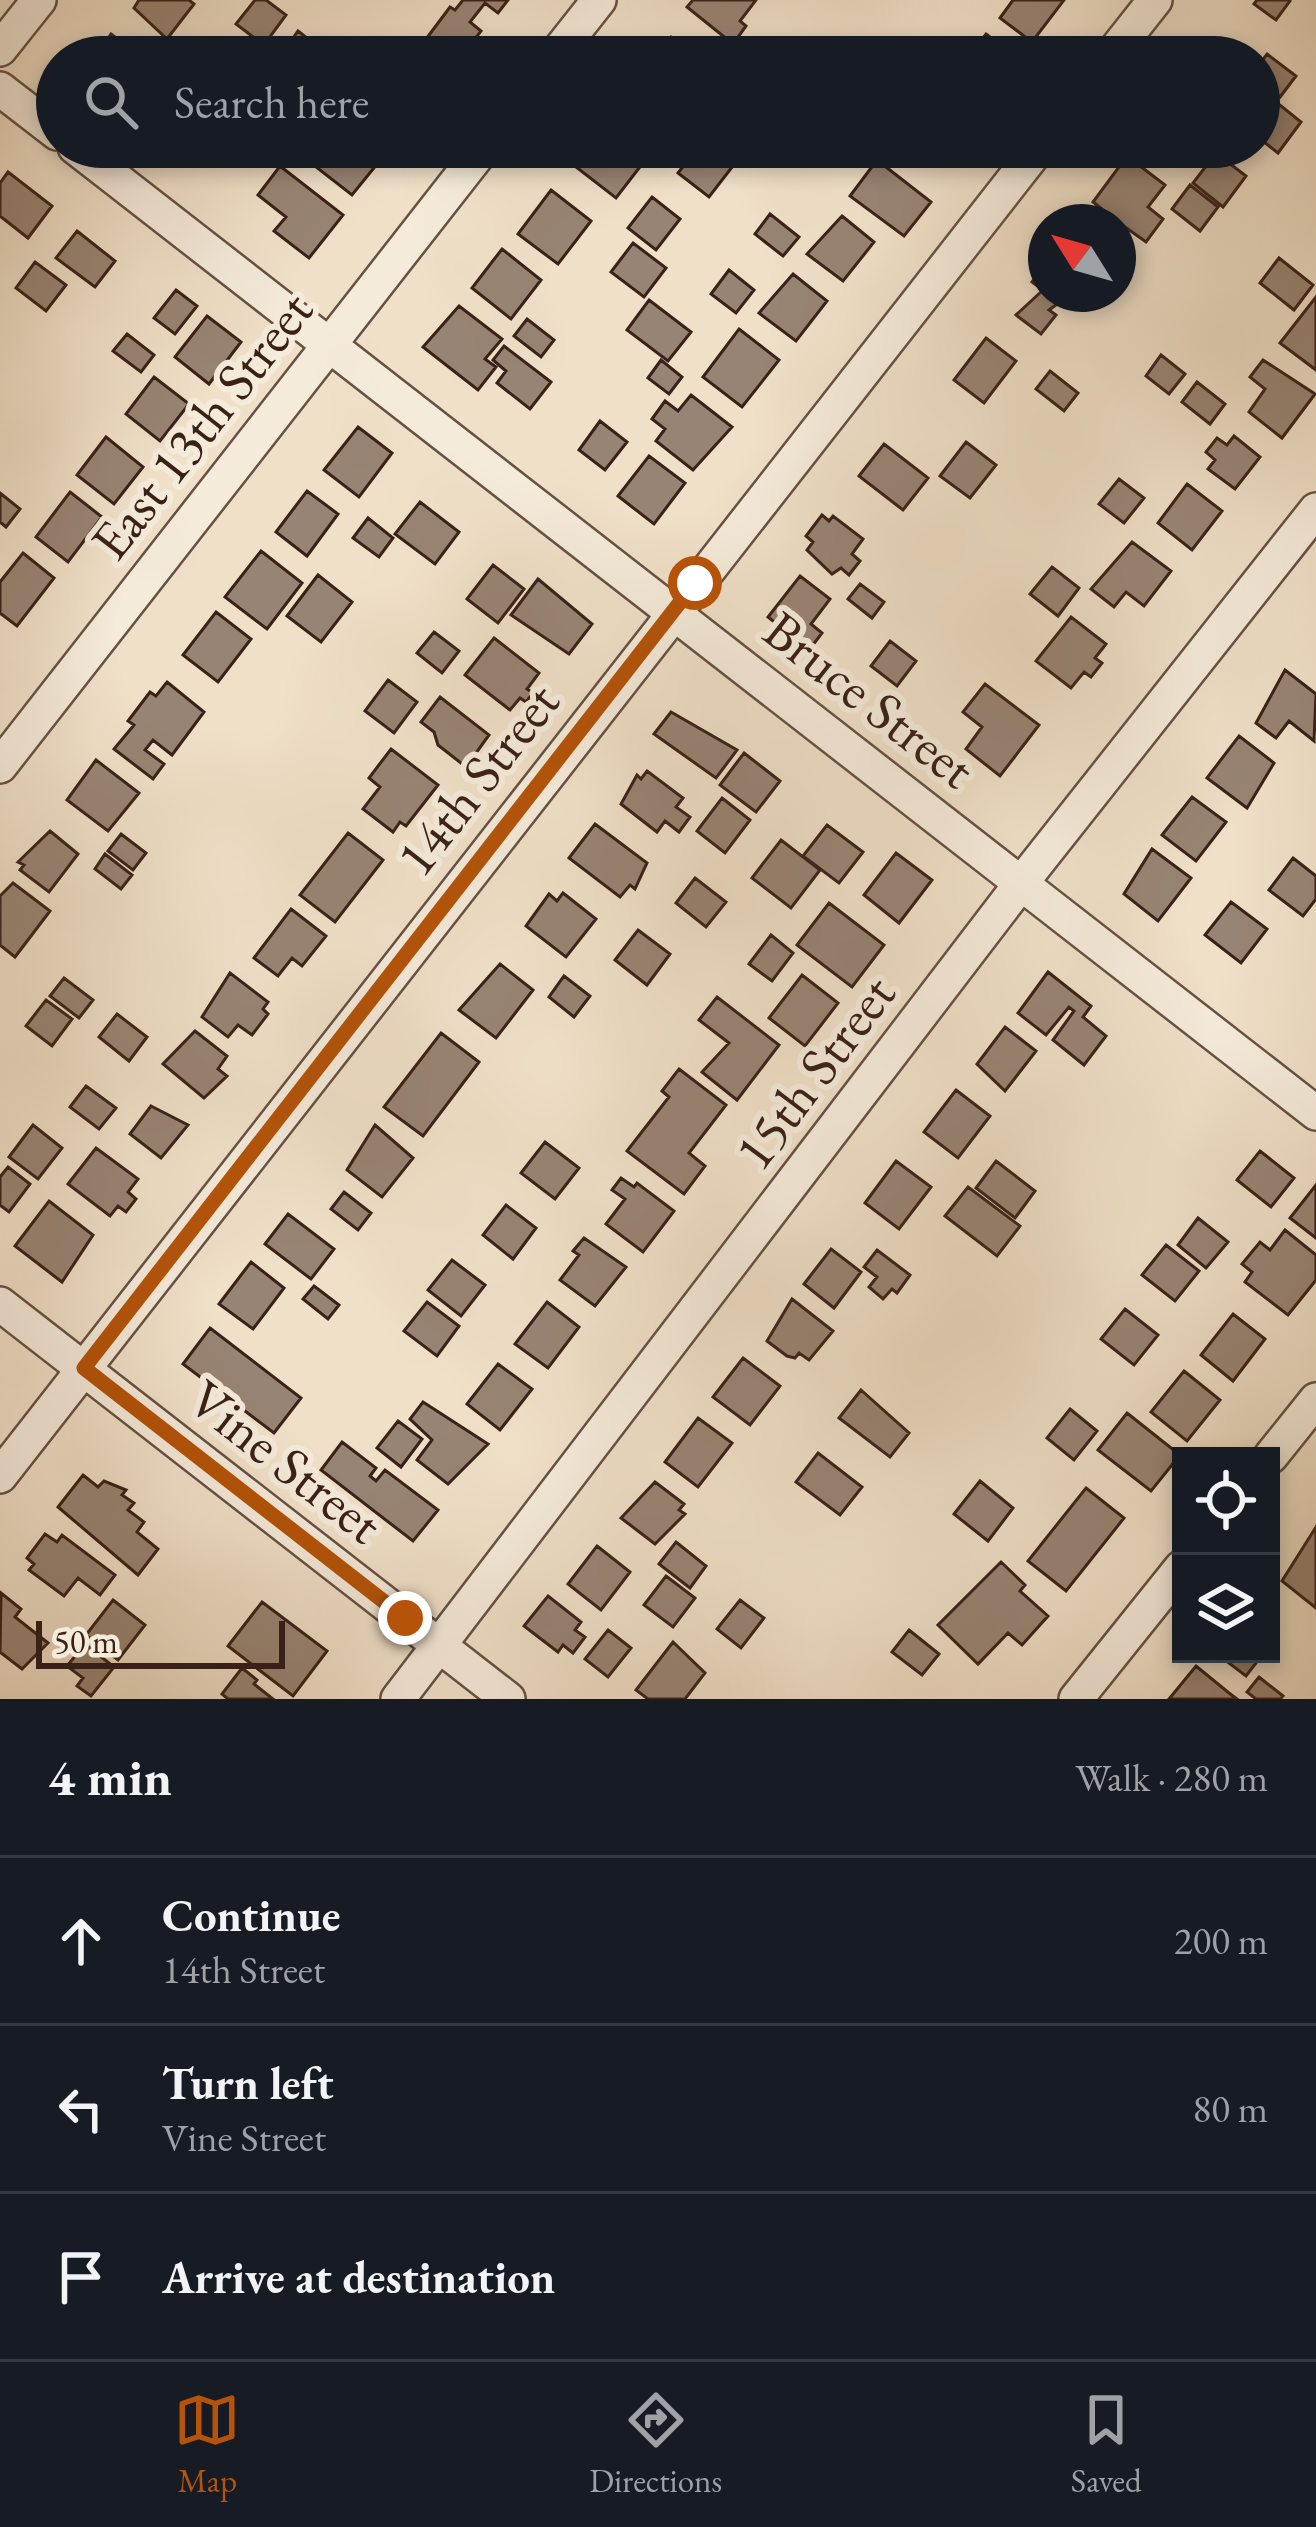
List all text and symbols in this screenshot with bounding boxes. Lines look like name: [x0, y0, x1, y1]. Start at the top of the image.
search box: [36, 36, 1280, 168]
icon: search: [78, 69, 144, 135]
text: Search here: [174, 73, 369, 131]
north arrow: [1028, 204, 1136, 312]
street label: East 13th Street: [74, 277, 328, 573]
route start: [668, 556, 722, 610]
street label: Bruce Street: [750, 595, 990, 803]
street label: 14th Street: [380, 668, 574, 890]
street label: 15th Street: [718, 961, 910, 1183]
street label: Vine Street: [175, 1363, 397, 1559]
map controls: [1172, 1447, 1280, 1663]
button: locate: [1172, 1447, 1280, 1555]
button: layers: [1172, 1555, 1280, 1663]
route end: [378, 1591, 432, 1645]
scale bar: [36, 1615, 285, 1668]
text: 50 m: [54, 1620, 118, 1663]
text: 4 min: [48, 1744, 172, 1810]
text: Walk · 280 m: [1075, 1752, 1268, 1803]
text: Continue: [162, 1886, 340, 1944]
icon: ahead: [48, 1908, 114, 1974]
text: 200 m: [1174, 1915, 1268, 1966]
text: 14th Street: [162, 1944, 325, 1995]
text: Turn left: [162, 2054, 334, 2112]
icon: left: [48, 2076, 114, 2142]
text: 80 m: [1192, 2083, 1268, 2134]
text: Vine Street: [162, 2112, 326, 2163]
icon: arrive: [48, 2244, 114, 2310]
text: Arrive at destination: [162, 2248, 555, 2306]
tab: Map: [174, 2387, 240, 2502]
tab: Directions: [589, 2387, 722, 2502]
tab: Saved: [1071, 2387, 1142, 2502]

